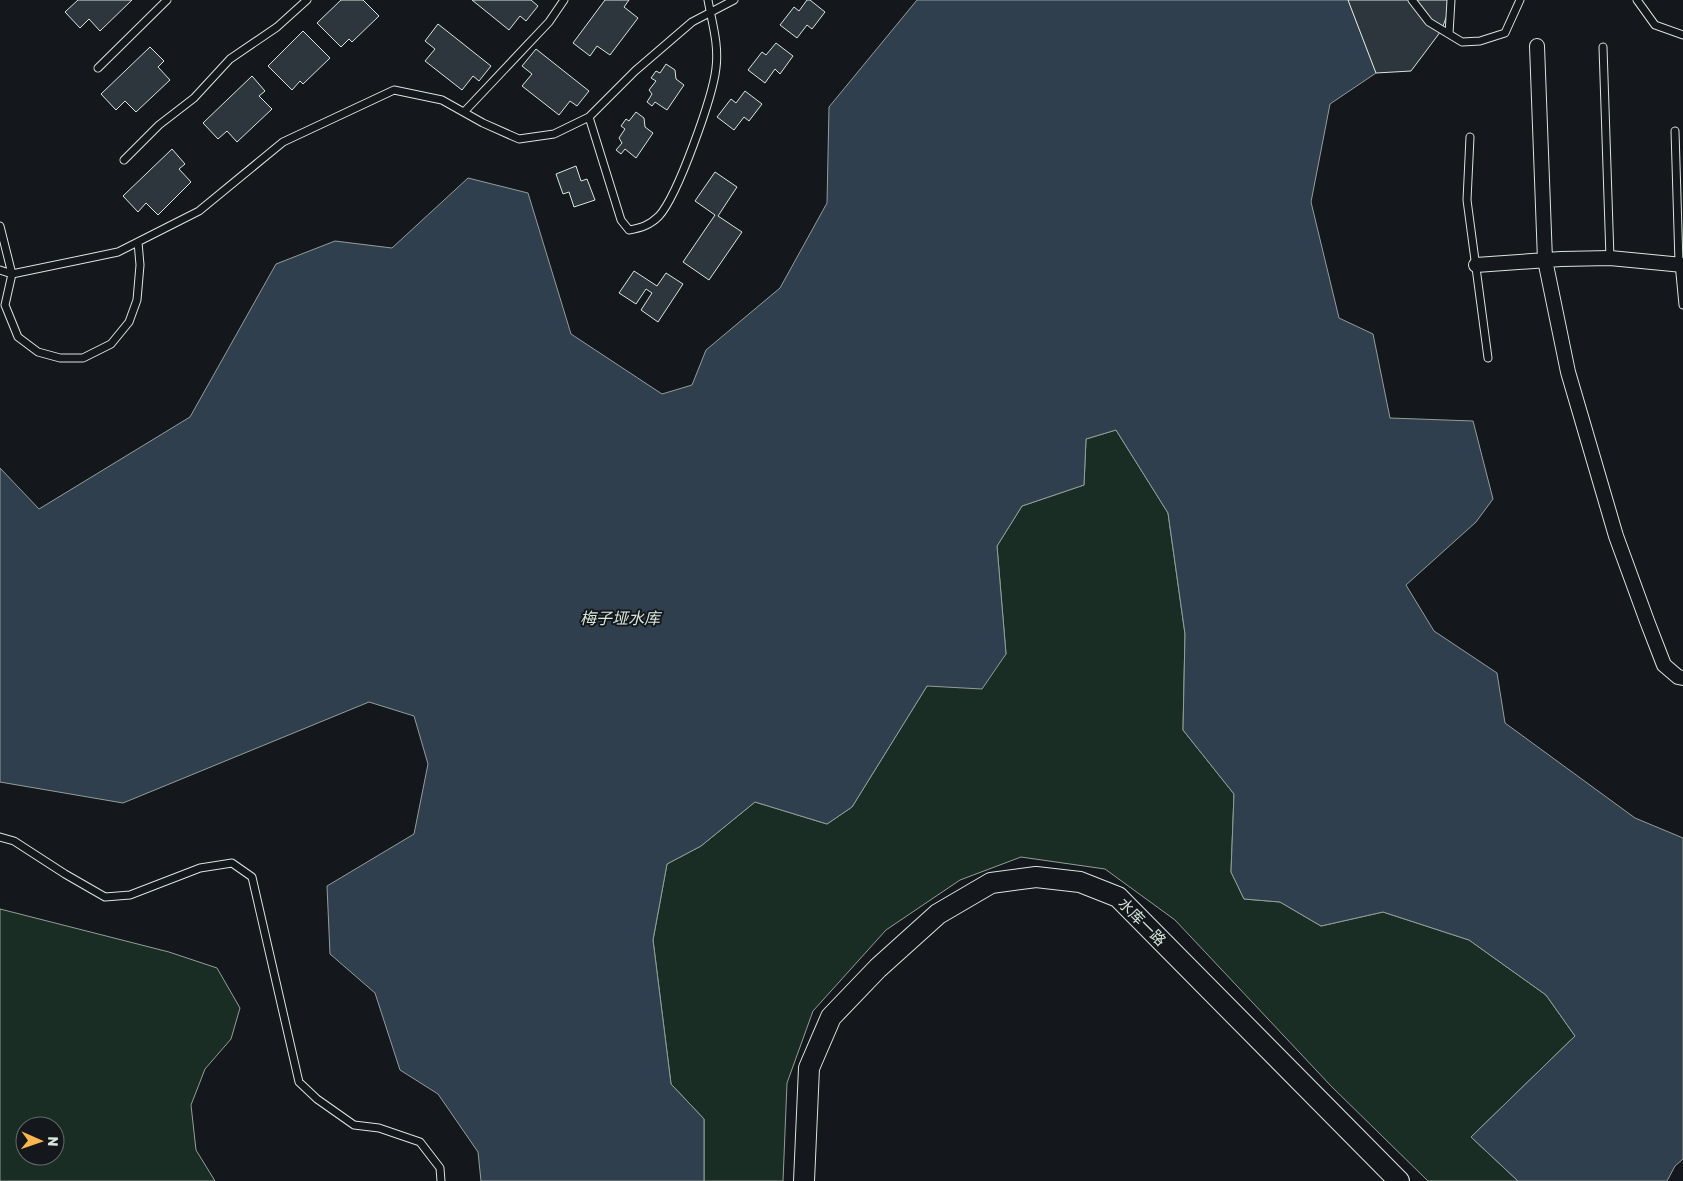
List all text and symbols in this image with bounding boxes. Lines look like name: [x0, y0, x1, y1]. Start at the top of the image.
water label: 梅子垭水库: [580, 609, 663, 628]
street label: 水库一路: [1114, 894, 1170, 950]
north arrow: [15, 1116, 65, 1166]
text: N: [44, 1136, 61, 1147]

